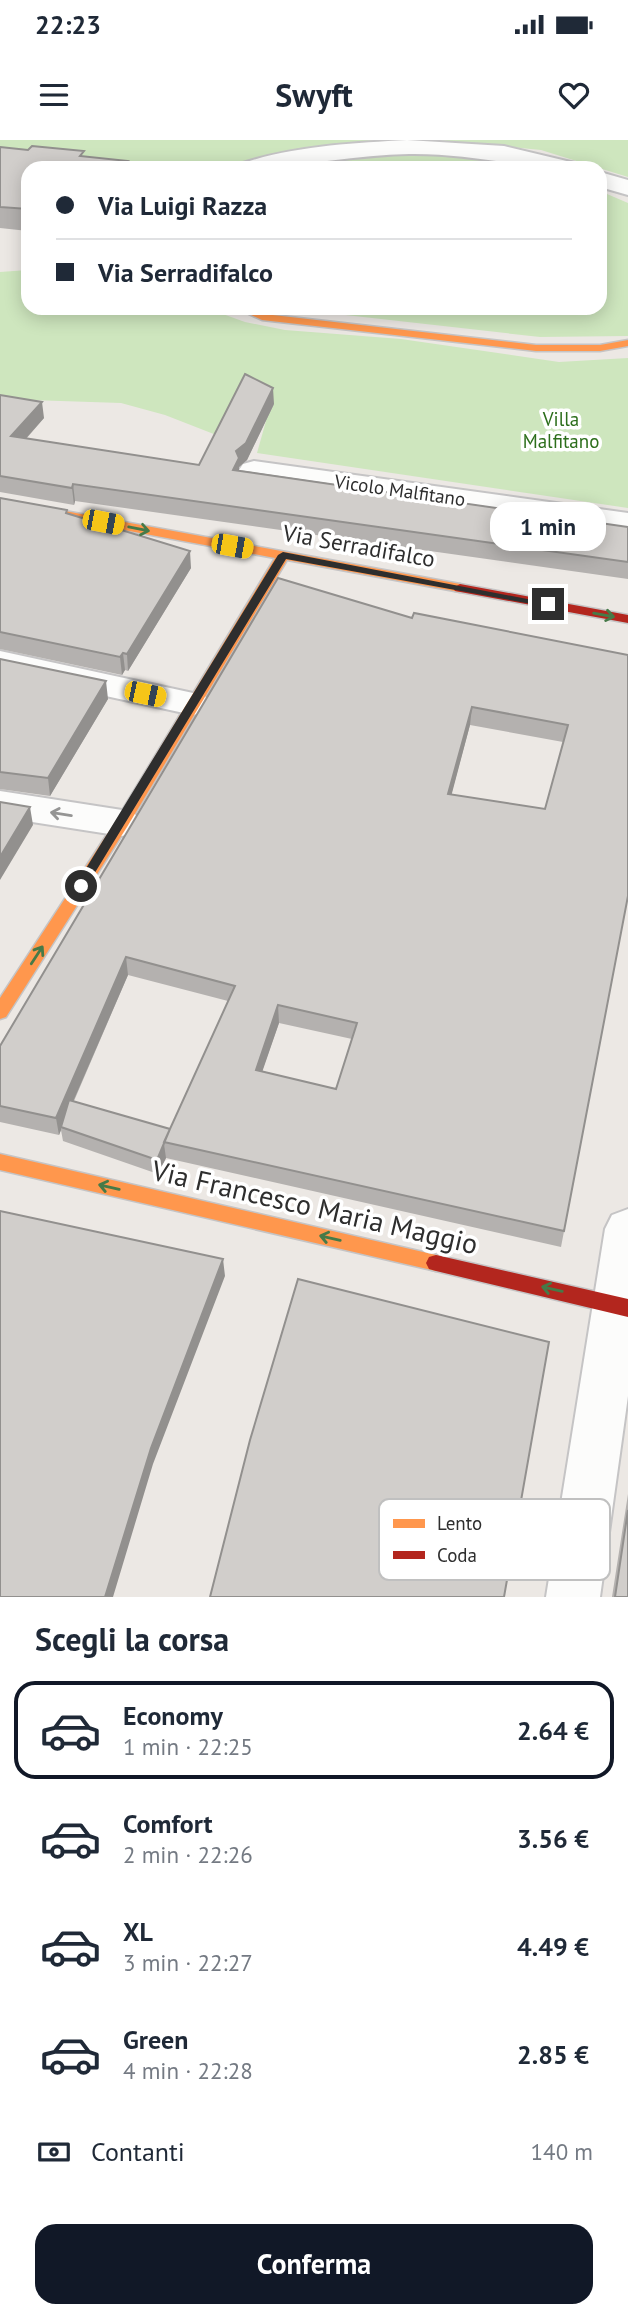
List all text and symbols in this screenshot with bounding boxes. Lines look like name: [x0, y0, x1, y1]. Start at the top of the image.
text: 22:23: [35, 8, 101, 41]
text: Swyft: [275, 74, 353, 116]
icon: menu: [35, 76, 73, 114]
icon: heart: [555, 76, 593, 114]
text: Via Luigi Razza: [98, 189, 267, 222]
text: Via Serradifalco: [98, 256, 273, 289]
park label: Villa Malfitano: [523, 407, 599, 453]
street label: Vicolo Malfitano: [332, 469, 467, 511]
callout: 1 min: [490, 503, 606, 552]
car: [81, 508, 126, 536]
text: 1 min: [520, 512, 576, 541]
street label: Via Serradifalco: [280, 518, 437, 573]
one-way arrow: [127, 522, 150, 536]
car: [210, 532, 255, 560]
route end: [532, 588, 564, 620]
one-way arrow: [592, 608, 615, 622]
car: [123, 679, 168, 709]
one-way arrow: [50, 807, 73, 820]
route start: [65, 870, 97, 902]
one-way arrow: [30, 945, 44, 965]
street label: Via Francesco Maria Maggio: [148, 1151, 482, 1262]
one-way arrow: [98, 1179, 121, 1193]
one-way arrow: [319, 1231, 342, 1244]
one-way arrow: [541, 1282, 564, 1295]
legend: [379, 1499, 610, 1580]
text: Lento: [437, 1511, 482, 1535]
text: Coda: [437, 1543, 477, 1567]
text: Scegli la corsa: [35, 1618, 229, 1660]
icon: car: [39, 1699, 102, 1762]
text: Economy: [123, 1699, 223, 1732]
text: 2.64 €: [517, 1714, 589, 1747]
text: 1 min · 22:25: [123, 1732, 253, 1761]
icon: car: [39, 1807, 102, 1870]
text: Comfort: [123, 1807, 213, 1840]
text: 3.56 €: [517, 1822, 589, 1855]
text: 2 min · 22:26: [123, 1840, 253, 1869]
icon: car: [39, 1915, 102, 1978]
text: XL: [123, 1915, 153, 1948]
text: 4.49 €: [517, 1930, 589, 1963]
text: 3 min · 22:27: [123, 1948, 253, 1977]
icon: car: [39, 2023, 102, 2086]
text: Green: [123, 2023, 188, 2056]
text: 2.85 €: [517, 2038, 589, 2071]
text: 4 min · 22:28: [123, 2056, 253, 2085]
icon: cash: [35, 2133, 73, 2171]
text: Contanti: [91, 2135, 185, 2168]
text: 140 m: [531, 2137, 593, 2166]
button: Conferma: [35, 2224, 593, 2304]

